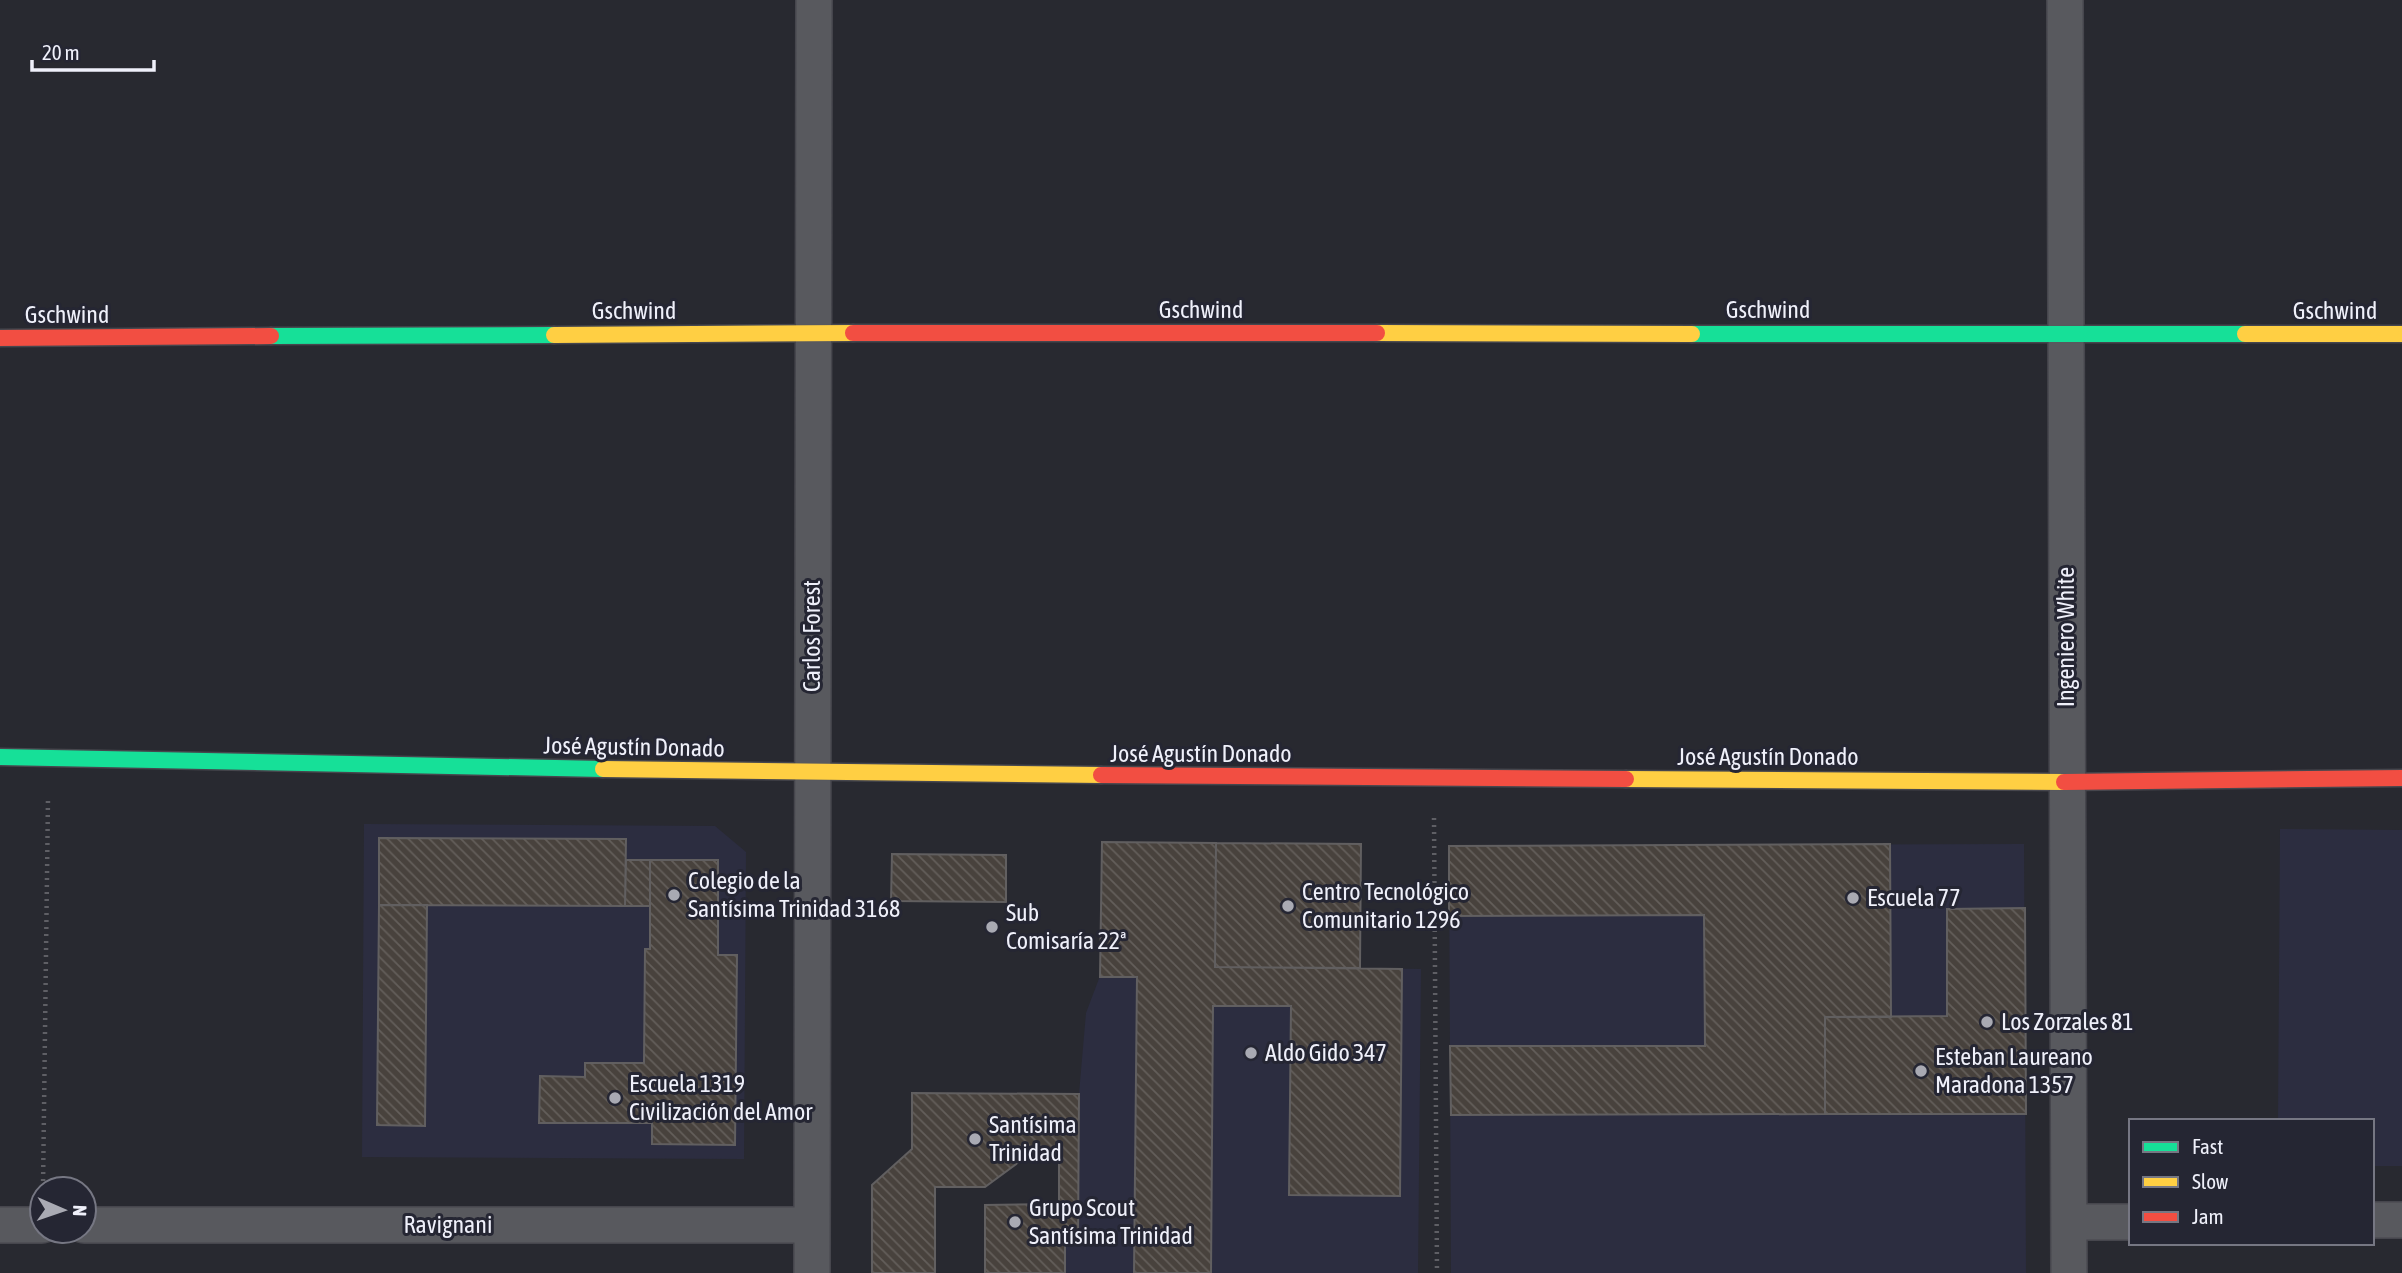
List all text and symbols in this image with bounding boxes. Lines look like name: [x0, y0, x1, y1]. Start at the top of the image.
scale bar: [32, 28, 154, 72]
text: 20 m: [42, 40, 80, 64]
street label: Gschwind: [1159, 296, 1243, 323]
street label: Gschwind: [1726, 296, 1810, 323]
street label: Gschwind: [592, 297, 676, 324]
street label: Gschwind: [2293, 297, 2377, 324]
street label: Gschwind: [25, 301, 109, 328]
street label: Ingeniero White: [2052, 567, 2079, 707]
street label: Carlos Forest: [798, 580, 825, 692]
street label: José Agustín Donado: [543, 731, 725, 762]
street label: José Agustín Donado: [1110, 740, 1292, 767]
street label: José Agustín Donado: [1677, 743, 1859, 770]
place label: Colegio de la Santísima Trinidad 3168: [688, 867, 900, 922]
place label: Centro Tecnológico Comunitario 1296: [1302, 878, 1469, 933]
place label: Escuela 77: [1867, 884, 1960, 911]
marker: Colegio de la Santísima Trinidad 3168: [666, 887, 682, 903]
marker: Escuela 77: [1845, 890, 1861, 906]
marker: Centro Tecnológico Comunitario 1296: [1280, 898, 1296, 914]
place label: Sub Comisaría 22ª: [1006, 899, 1126, 954]
marker: Sub Comisaría 22ª: [984, 919, 1000, 935]
place label: Los Zorzales 81: [2001, 1008, 2134, 1035]
marker: Los Zorzales 81: [1979, 1014, 1995, 1030]
place label: Aldo Gido 347: [1265, 1039, 1387, 1066]
place label: Esteban Laureano Maradona 1357: [1935, 1043, 2093, 1098]
marker: Aldo Gido 347: [1243, 1045, 1259, 1061]
marker: Esteban Laureano Maradona 1357: [1913, 1063, 1929, 1079]
place label: Escuela 1319 Civilización del Amor: [629, 1070, 813, 1125]
marker: Escuela 1319 Civilización del Amor: [607, 1090, 623, 1106]
place label: Santísima Trinidad: [989, 1111, 1077, 1166]
legend: [2129, 1119, 2374, 1245]
marker: Santísima Trinidad: [967, 1131, 983, 1147]
text: Fast: [2192, 1134, 2223, 1158]
text: Slow: [2192, 1169, 2229, 1193]
north arrow: [28, 1175, 98, 1245]
place label: Grupo Scout Santísima Trinidad: [1029, 1194, 1193, 1249]
text: Jam: [2192, 1204, 2224, 1228]
text: N: [69, 1205, 91, 1217]
street label: Ravignani: [404, 1211, 492, 1238]
marker: Grupo Scout Santísima Trinidad: [1007, 1214, 1023, 1230]

